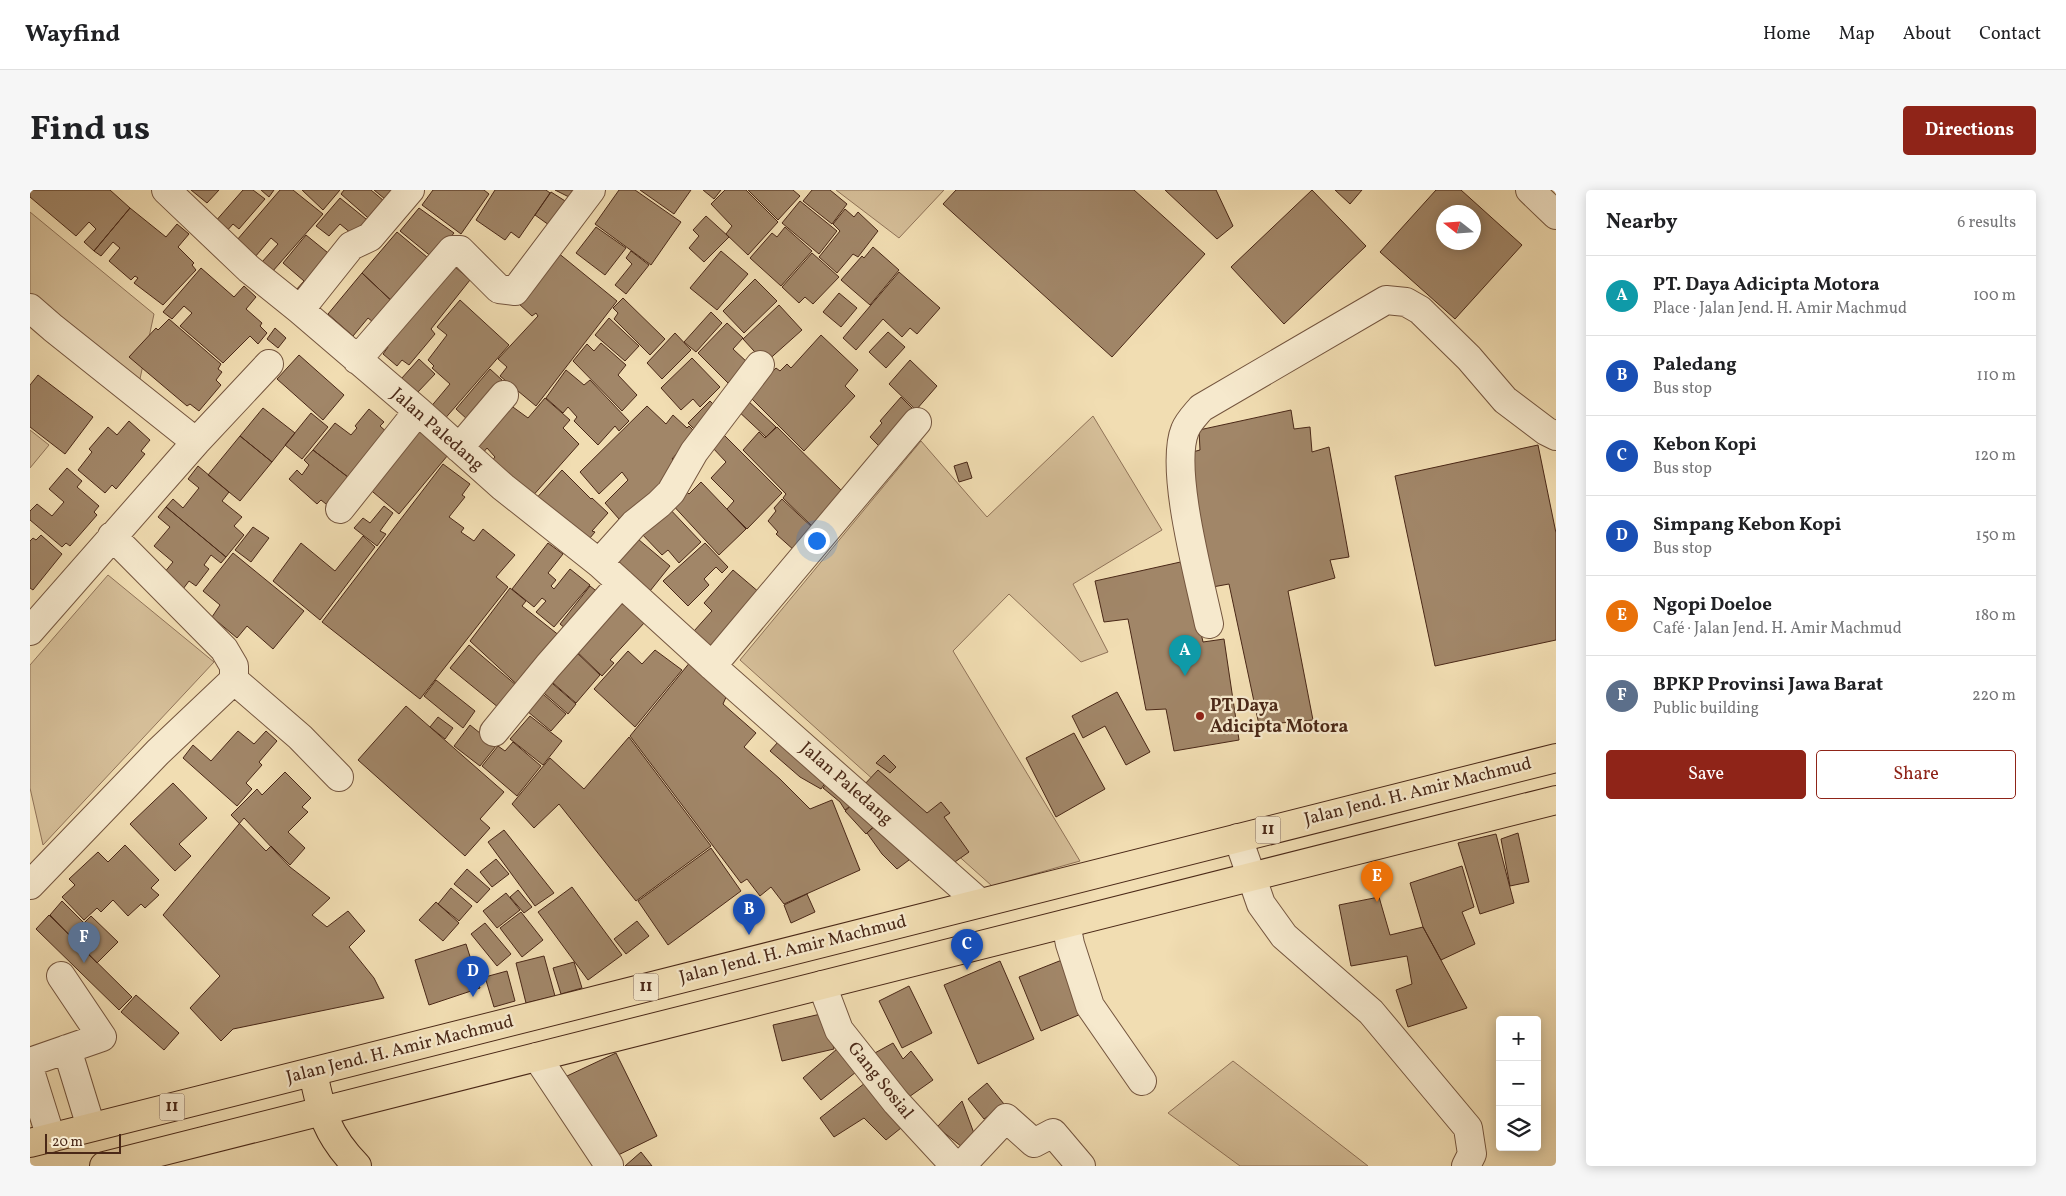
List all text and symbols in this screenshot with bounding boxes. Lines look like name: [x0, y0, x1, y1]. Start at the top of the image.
text: Wayfind: [25, 18, 120, 52]
text: Home: [1763, 22, 1811, 47]
text: Map: [1839, 22, 1875, 47]
text: About: [1903, 22, 1951, 47]
text: Contact: [1979, 22, 2041, 47]
text: Find us: [30, 106, 150, 154]
button: Directions: [1903, 106, 2036, 155]
north arrow: [1436, 205, 1481, 250]
text: Nearby: [1606, 208, 1677, 237]
text: 6 results: [1957, 212, 2016, 234]
text: PT. Daya Adicipta Motora: [1653, 272, 1880, 298]
text: A: [1616, 285, 1628, 307]
text: 100 m: [1973, 285, 2016, 307]
text: Place · Jalan Jend. H. Amir Machmud: [1653, 298, 1907, 320]
text: Paledang: [1653, 352, 1737, 378]
text: B: [1617, 365, 1627, 387]
text: 110 m: [1977, 365, 2016, 387]
text: Bus stop: [1653, 378, 1712, 400]
street label: Jalan Paledang: [385, 383, 489, 477]
text: Kebon Kopi: [1653, 432, 1757, 458]
text: C: [1617, 445, 1627, 467]
text: 120 m: [1974, 445, 2016, 467]
text: Bus stop: [1653, 458, 1712, 480]
text: Simpang Kebon Kopi: [1653, 512, 1841, 538]
text: D: [1616, 525, 1628, 547]
text: 150 m: [1975, 525, 2016, 547]
your location: [804, 528, 830, 554]
text: Bus stop: [1653, 538, 1712, 560]
text: Ngopi Doeloe: [1653, 592, 1772, 618]
text: E: [1617, 605, 1627, 627]
text: 180 m: [1975, 605, 2016, 627]
text: Café · Jalan Jend. H. Amir Machmud: [1653, 618, 1902, 640]
pin: A: [1169, 635, 1201, 676]
text: BPKP Provinsi Jawa Barat: [1653, 672, 1883, 698]
text: F: [1617, 685, 1627, 707]
text: 220 m: [1972, 685, 2016, 707]
place label: PT Daya Adicipta Motora: [1210, 694, 1348, 740]
text: Public building: [1653, 698, 1759, 720]
marker: PT Daya Adicipta Motora: [1194, 710, 1206, 722]
street label: Jalan Paledang: [794, 737, 898, 831]
button: Save: [1606, 750, 1806, 799]
button: Share: [1816, 750, 2016, 799]
street label: Jalan Jend. H. Amir Machmud: [1302, 752, 1534, 832]
road number: 11: [1256, 816, 1280, 844]
pin: E: [1361, 861, 1393, 902]
pin: B: [733, 894, 765, 935]
street label: Jalan Jend. H. Amir Machmud: [677, 910, 909, 990]
pin: F: [68, 922, 100, 963]
pin: C: [951, 929, 983, 970]
pin: D: [457, 956, 489, 997]
road number: 11: [634, 974, 658, 1000]
street label: Jalan Jend. H. Amir Machmud: [284, 1010, 516, 1090]
map controls: [1496, 1016, 1541, 1151]
button: +: [1496, 1016, 1541, 1061]
street label: Gang Sosial: [841, 1037, 919, 1125]
button: −: [1496, 1061, 1541, 1106]
road number: 11: [160, 1094, 184, 1120]
button: layers: [1496, 1106, 1541, 1151]
scale bar: [45, 1131, 121, 1154]
text: 20 m: [52, 1133, 83, 1152]

